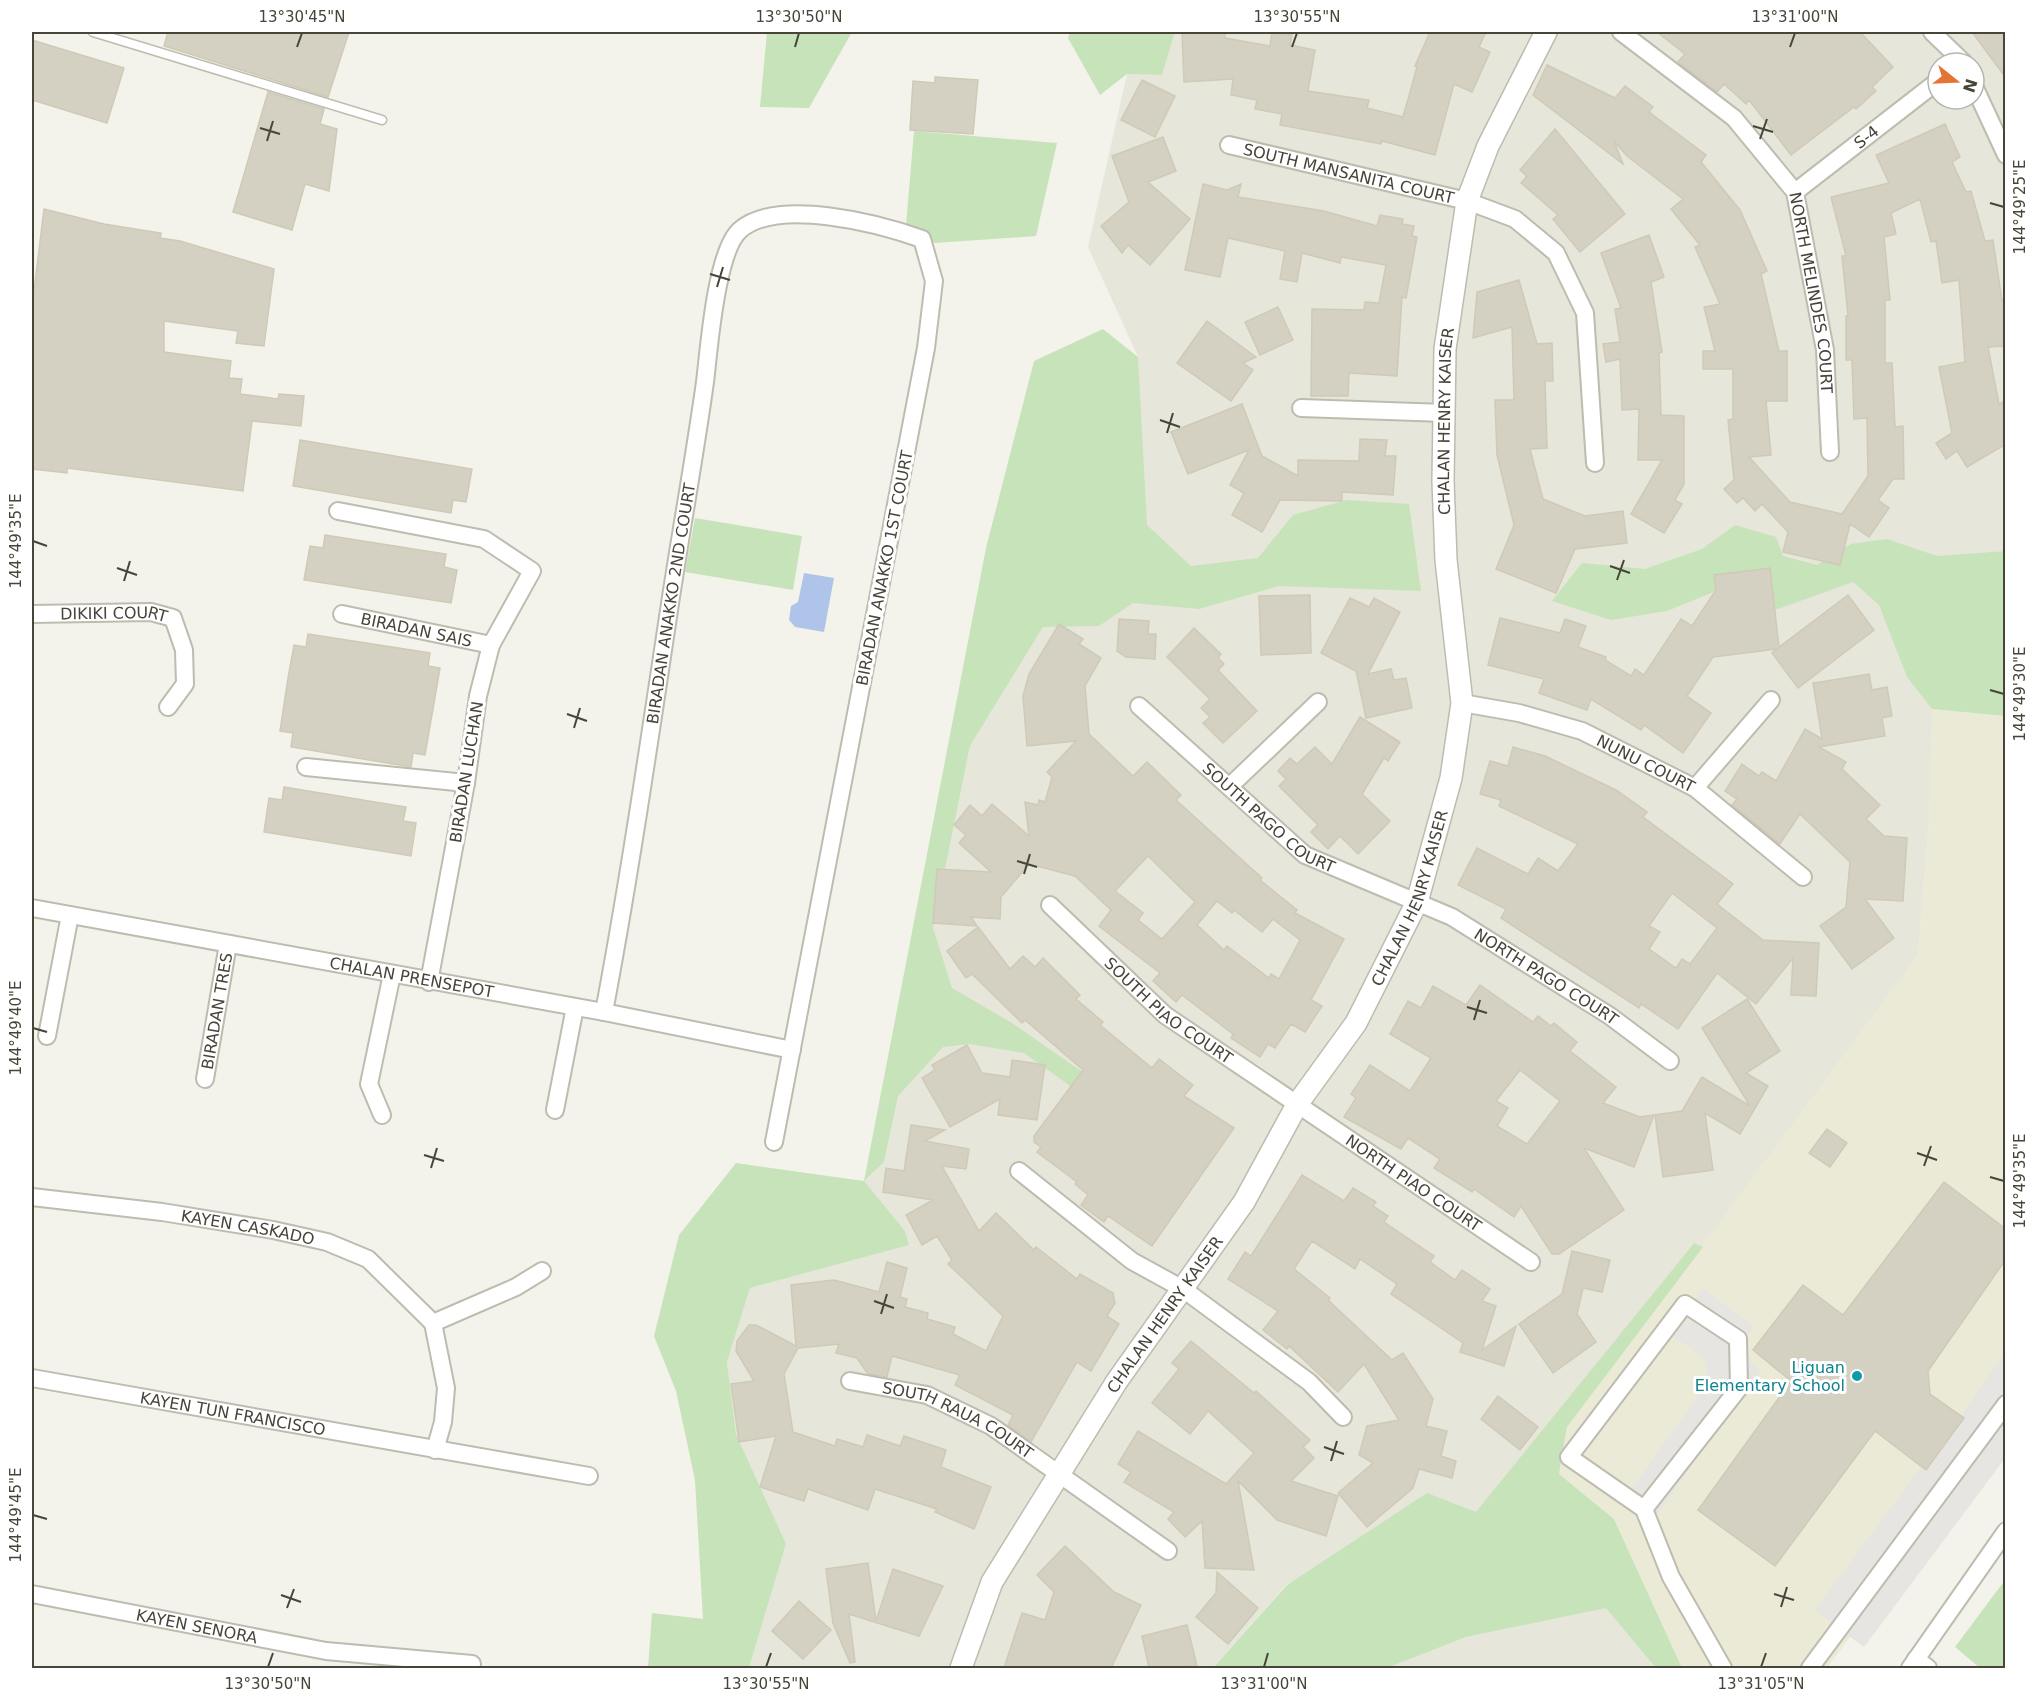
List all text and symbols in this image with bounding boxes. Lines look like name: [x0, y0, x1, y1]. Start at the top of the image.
text: 13°30'45"N: [258, 8, 346, 26]
text: 13°30'50"N: [755, 8, 843, 26]
text: 13°30'55"N: [1253, 8, 1341, 26]
text: 13°31'00"N: [1751, 8, 1839, 26]
north arrow: [1926, 51, 1986, 111]
text: N: [1959, 76, 1981, 95]
street label: S-4: [1850, 122, 1883, 153]
street label: SOUTH MANSANITA COURT: [1241, 140, 1456, 208]
text: 144°49'25"E: [2011, 160, 2029, 254]
street label: NORTH MELINDES COURT: [1785, 190, 1836, 394]
street label: CHALAN HENRY KAISER: [1434, 326, 1458, 515]
street label: BIRADAN ANAKKO 1ST COURT: [852, 449, 917, 687]
street label: BIRADAN ANAKKO 2ND COURT: [643, 481, 699, 725]
text: 144°49'35"E: [7, 494, 25, 588]
street label: DIKIKI COURT: [60, 603, 170, 626]
street label: BIRADAN SAIS: [359, 609, 474, 651]
text: 144°49'30"E: [2011, 647, 2029, 741]
street label: BIRADAN LUCHAN: [446, 700, 487, 844]
street label: NUNU COURT: [1593, 731, 1698, 797]
street label: SOUTH PAGO COURT: [1199, 759, 1338, 877]
street label: CHALAN HENRY KAISER: [1367, 808, 1452, 989]
street label: NORTH PAGO COURT: [1471, 924, 1622, 1029]
street label: BIRADAN TRES: [198, 951, 236, 1071]
street label: CHALAN PRENSEPOT: [328, 953, 496, 1002]
street label: SOUTH PIAO COURT: [1100, 953, 1236, 1068]
text: 144°49'40"E: [7, 981, 25, 1075]
street label: NORTH PIAO COURT: [1342, 1131, 1485, 1236]
text: 144°49'35"E: [2011, 1134, 2029, 1228]
street label: KAYEN CASKADO: [180, 1206, 316, 1249]
street label: CHALAN HENRY KAISER: [1103, 1232, 1227, 1396]
place label: Liguan Elementary School: [1695, 1358, 1845, 1395]
marker: Liguan Elementary School: [1850, 1369, 1864, 1383]
street label: SOUTH RAUA COURT: [881, 1378, 1037, 1463]
street label: KAYEN TUN FRANCISCO: [139, 1388, 327, 1439]
text: 144°49'45"E: [7, 1468, 25, 1562]
street label: KAYEN SENORA: [135, 1605, 259, 1648]
text: 13°30'50"N: [224, 1675, 312, 1693]
text: 13°30'55"N: [722, 1675, 810, 1693]
text: 13°31'00"N: [1220, 1675, 1308, 1693]
text: 13°31'05"N: [1717, 1675, 1805, 1693]

